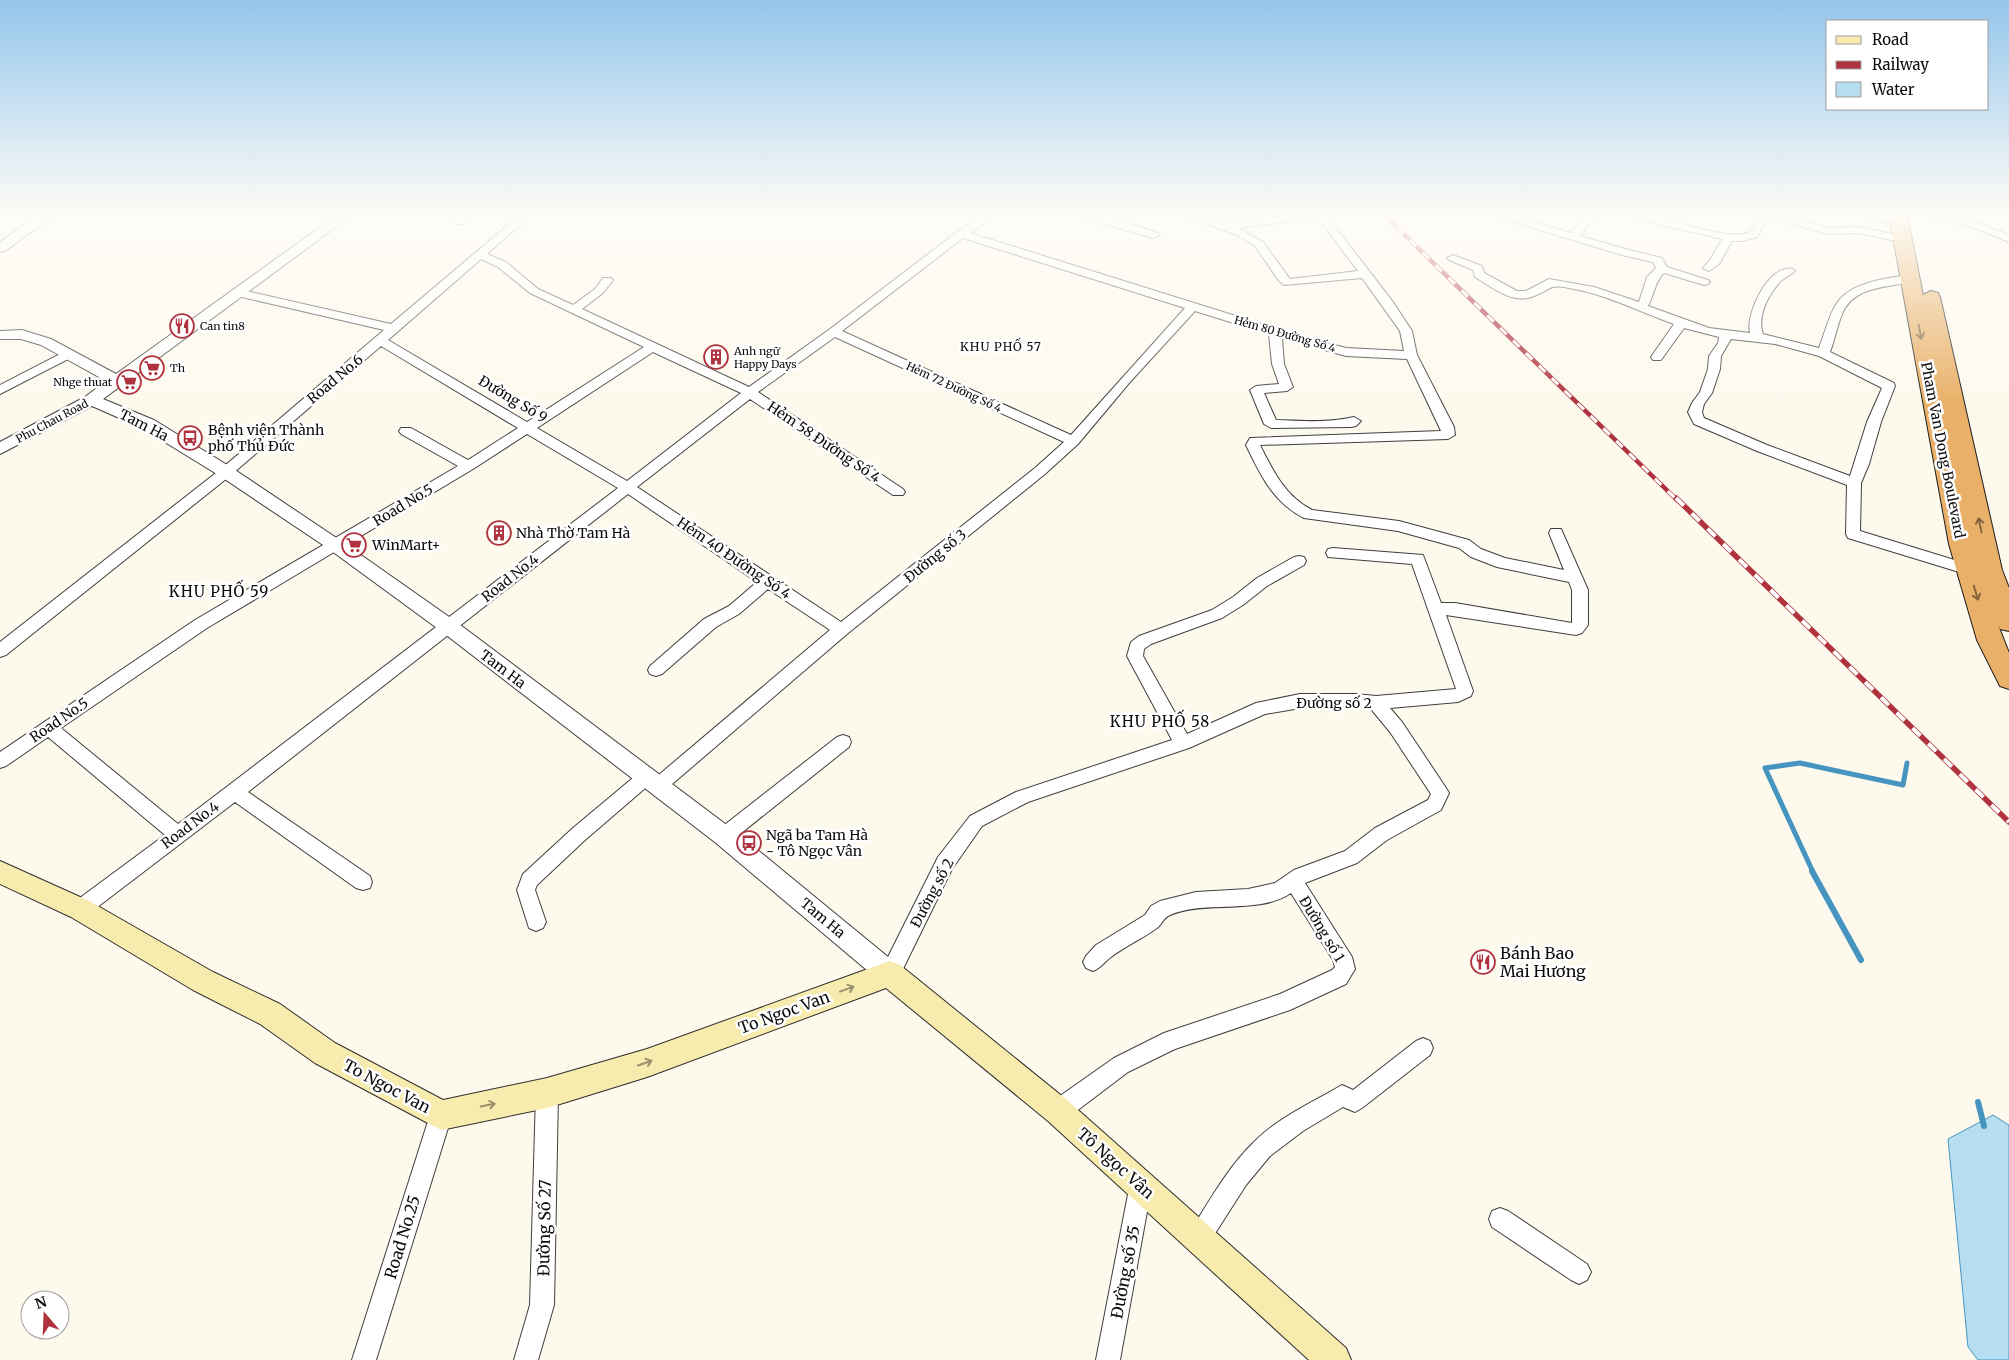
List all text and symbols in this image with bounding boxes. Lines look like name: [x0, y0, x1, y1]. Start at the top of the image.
legend: [1826, 20, 1989, 110]
text: Road: [1872, 30, 1908, 49]
text: Railway: [1872, 55, 1929, 74]
text: Water: [1871, 80, 1915, 99]
restaurant icon: Can tin8: [169, 313, 195, 339]
street label: Hẻm 80 Đường Số 4: [1233, 313, 1338, 355]
place label: Can tin8: [200, 319, 245, 333]
one-way arrow: [1915, 323, 1925, 339]
district label: KHU PHỐ 57: [960, 337, 1042, 354]
building icon: Anh ngữ Happy Days: [703, 344, 729, 370]
place label: Anh ngữ Happy Days: [733, 344, 797, 371]
street label: Road No.6: [303, 350, 367, 408]
supermarket icon: Th: [139, 355, 165, 381]
street label: Hẻm 72 Đường Số 4: [904, 359, 1004, 415]
street label: Pham Van Dong Boulevard: [1917, 360, 1969, 540]
place label: Th: [170, 361, 186, 375]
supermarket icon: Nhge thuat: [116, 369, 142, 395]
street label: Đường Số 9: [475, 371, 551, 427]
place label: Nhge thuat: [53, 375, 113, 389]
street label: Phu Chau Road: [13, 396, 91, 446]
street label: Hẻm 58 Đường Số 4: [764, 397, 884, 487]
street label: Tam Ha: [116, 405, 172, 445]
place label: Bệnh viện Thành phố Thủ Đức: [208, 421, 324, 455]
bus stop icon: Bệnh viện Thành phố Thủ Đức: [177, 425, 203, 451]
street label: Road No.5: [370, 480, 436, 530]
street label: Hẻm 40 Đường Số 4: [674, 513, 795, 603]
one-way arrow: [1975, 518, 1984, 534]
building icon: Nhà Thờ Tam Hà: [486, 520, 512, 546]
place label: Nhà Thờ Tam Hà: [516, 524, 631, 542]
street label: Đường số 3: [900, 525, 970, 587]
supermarket icon: WinMart+: [341, 532, 367, 558]
place label: WinMart+: [371, 536, 441, 554]
street label: Road No.4: [478, 550, 542, 606]
district label: KHU PHỐ 59: [169, 579, 269, 601]
one-way arrow: [1971, 585, 1981, 601]
street label: Tam Ha: [476, 646, 530, 692]
street label: Road No.5: [26, 694, 92, 746]
street label: Đường số 2: [1296, 694, 1372, 712]
district label: KHU PHỐ 58: [1110, 709, 1210, 731]
street label: Road No.4: [158, 797, 223, 853]
place label: Ngã ba Tam Hà - Tô Ngọc Vân: [766, 826, 868, 860]
bus stop icon: Ngã ba Tam Hà - Tô Ngọc Vân: [736, 830, 762, 856]
street label: Đường số 2: [906, 855, 958, 931]
street label: Đường số 1: [1295, 893, 1349, 965]
street label: Tam Ha: [797, 894, 849, 942]
place label: Bánh Bao Mai Hương: [1500, 943, 1586, 981]
restaurant icon: Bánh Bao Mai Hương: [1470, 949, 1496, 975]
one-way arrow: [839, 984, 854, 993]
street label: To Ngoc Van: [736, 986, 833, 1038]
street label: To Ngoc Van: [340, 1055, 434, 1118]
one-way arrow: [637, 1058, 652, 1067]
one-way arrow: [480, 1100, 496, 1109]
street label: Tô Ngọc Vân: [1073, 1123, 1159, 1203]
street label: Đường Số 27: [533, 1179, 555, 1277]
street label: Road No.25: [380, 1193, 424, 1281]
street label: Đường số 35: [1106, 1224, 1144, 1320]
north arrow: [20, 1290, 70, 1340]
text: N: [33, 1292, 49, 1313]

